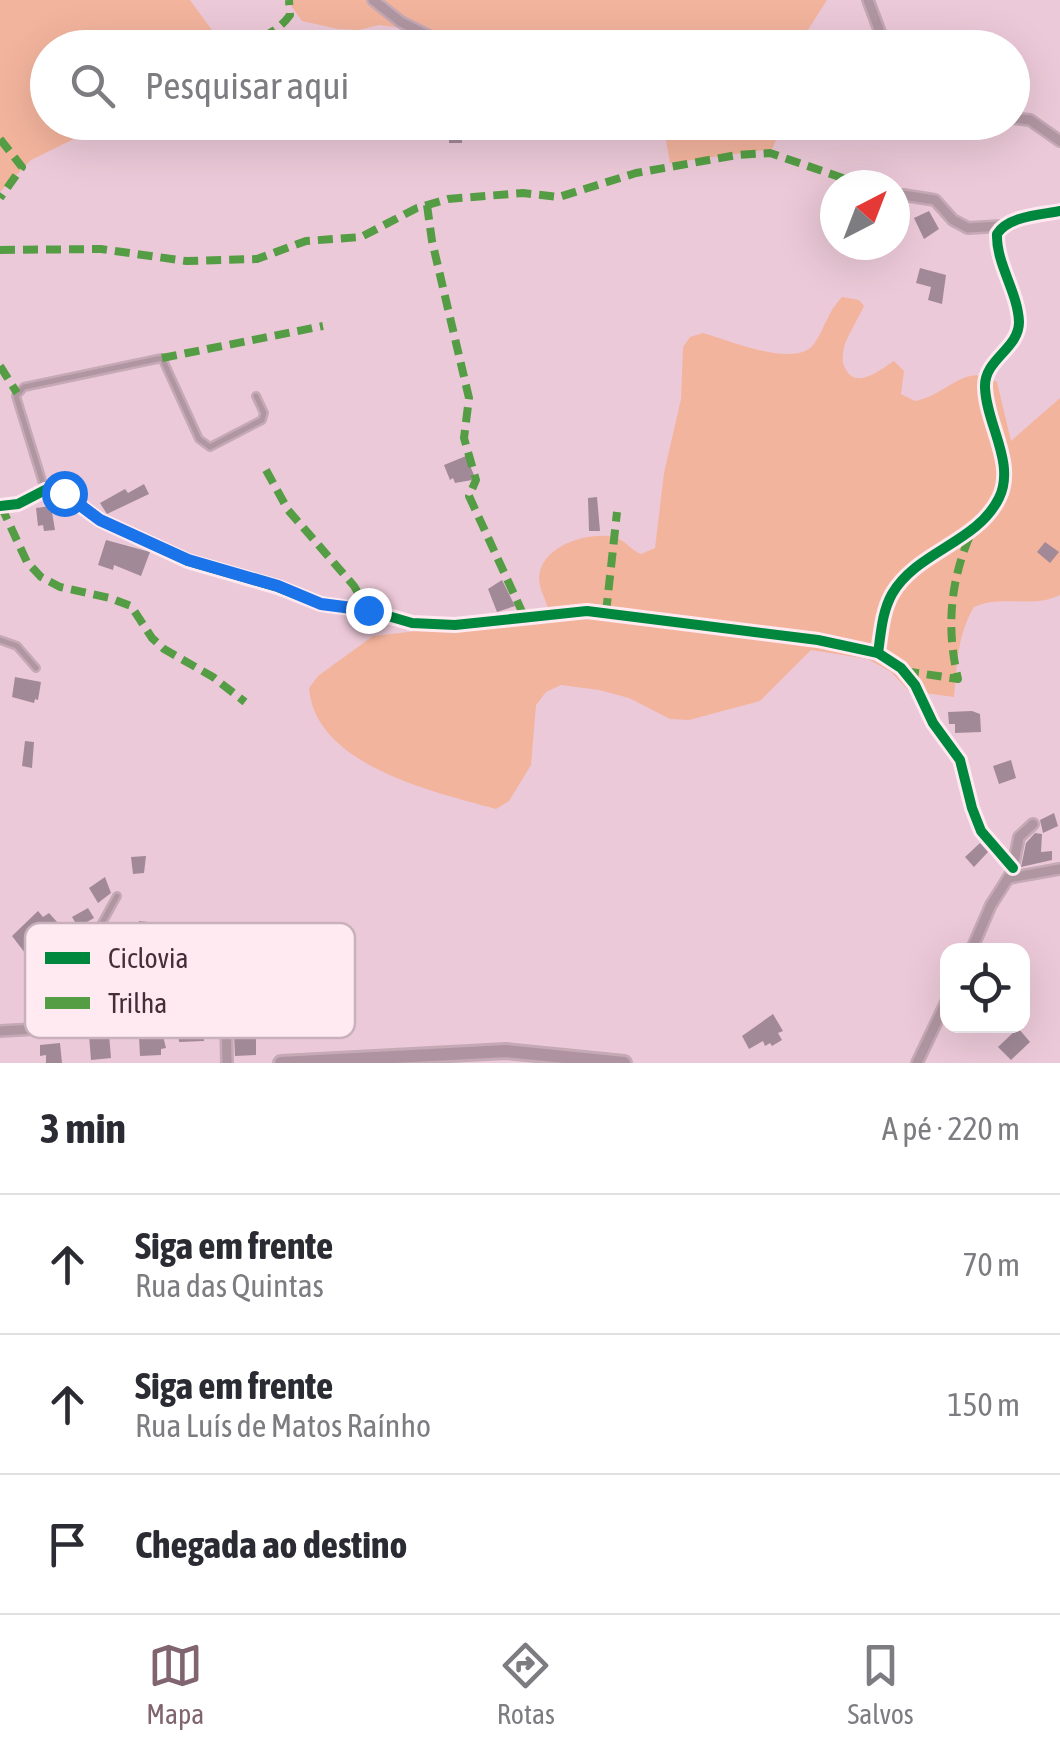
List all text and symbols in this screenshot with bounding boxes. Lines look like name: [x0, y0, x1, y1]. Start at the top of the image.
search box: [30, 30, 1030, 140]
icon: search: [65, 58, 120, 113]
text: Pesquisar aqui: [145, 64, 349, 107]
north arrow: [820, 170, 910, 260]
route start: [42, 471, 88, 517]
route end: [346, 588, 392, 634]
legend: [25, 923, 355, 1038]
text: Ciclovia: [108, 942, 188, 974]
map controls: [940, 943, 1030, 1033]
button: locate: [940, 943, 1030, 1033]
text: Trilha: [108, 987, 167, 1019]
text: 3 min: [40, 1104, 126, 1152]
text: A pé · 220 m: [882, 1110, 1020, 1147]
text: Siga em frente: [135, 1224, 333, 1267]
icon: ahead: [40, 1237, 95, 1292]
text: 70 m: [962, 1246, 1020, 1283]
text: Rua das Quintas: [135, 1267, 324, 1304]
text: Siga em frente: [135, 1364, 333, 1407]
icon: ahead: [40, 1377, 95, 1432]
text: 150 m: [947, 1386, 1020, 1423]
text: Rua Luís de Matos Raínho: [135, 1407, 431, 1444]
icon: arrive: [40, 1517, 95, 1572]
text: Chegada ao destino: [135, 1523, 407, 1566]
tab: Mapa: [146, 1638, 204, 1730]
tab: Rotas: [497, 1638, 555, 1730]
tab: Salvos: [848, 1638, 914, 1730]

